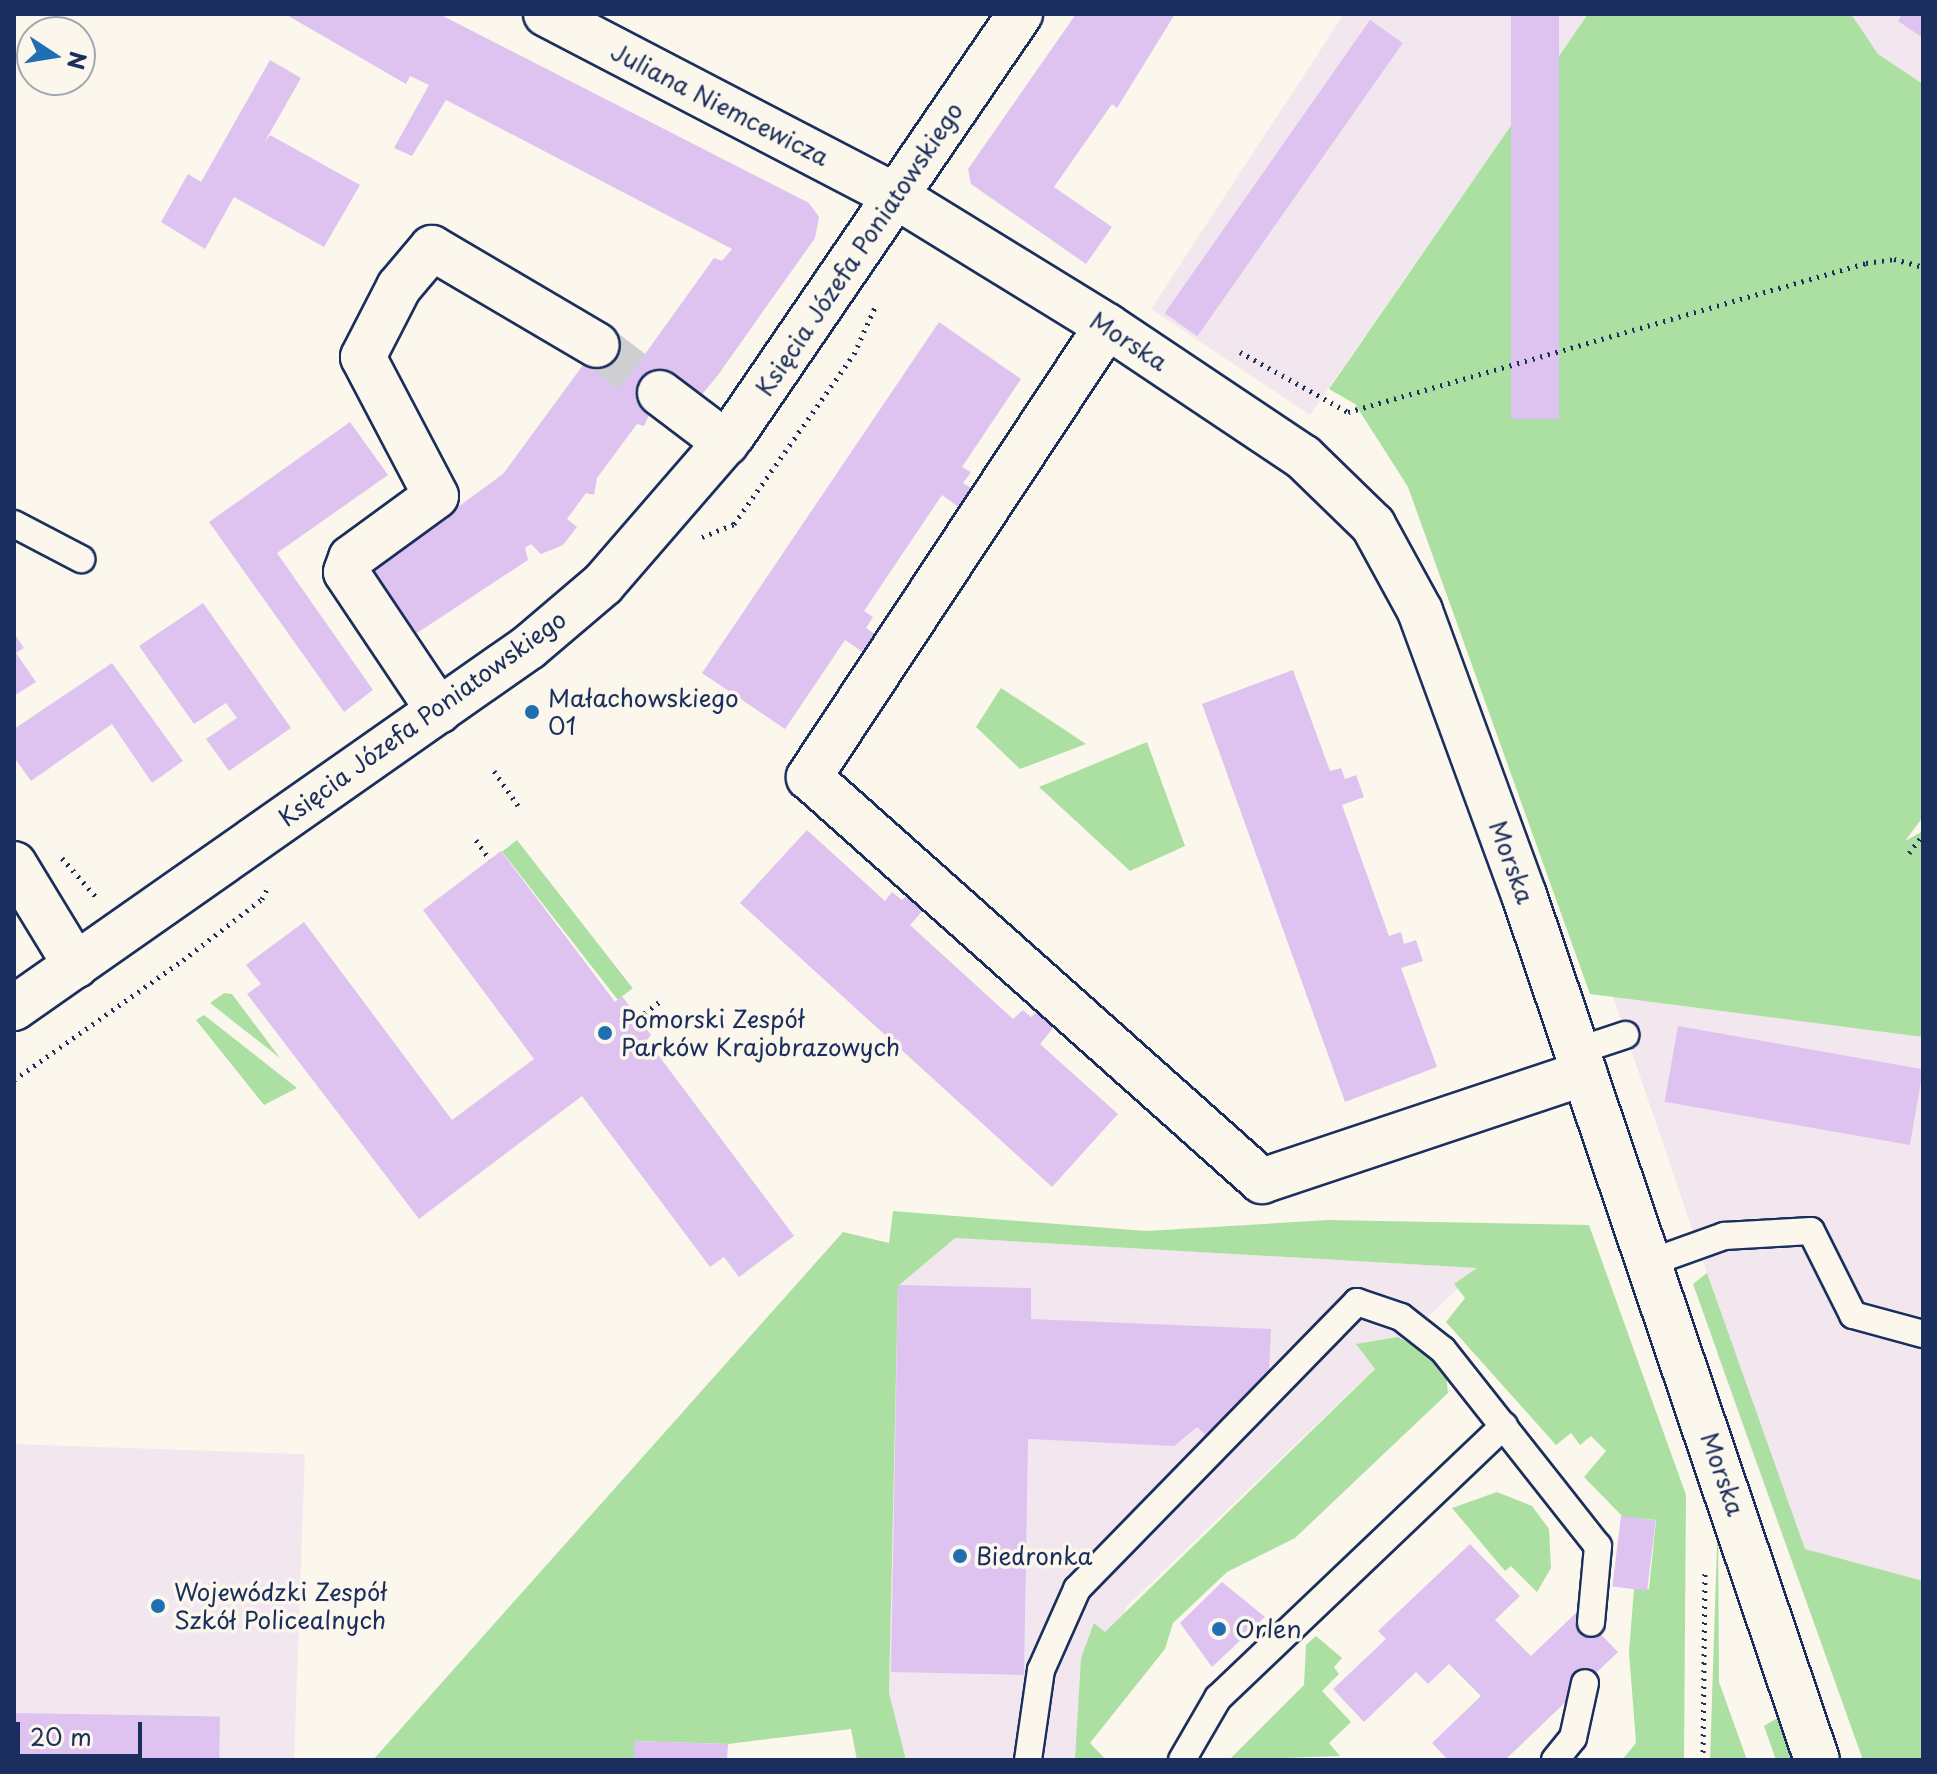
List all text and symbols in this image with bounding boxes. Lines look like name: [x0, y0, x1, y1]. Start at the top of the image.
north arrow: [16, 16, 96, 96]
street label: Juliana Niemcewicza: [606, 36, 834, 172]
text: N: [60, 49, 96, 73]
street label: Księcia Józefa Poniatowskiego: [750, 97, 968, 401]
street label: Morska: [1085, 305, 1173, 377]
street label: Księcia Józefa Poniatowskiego: [273, 604, 571, 832]
place label: Małachowskiego 01: [548, 684, 739, 740]
marker: Małachowskiego 01: [523, 703, 541, 721]
street label: Morska: [1484, 817, 1540, 907]
place label: Pomorski Zespół Parków Krajobrazowych: [621, 1005, 902, 1061]
marker: Pomorski Zespół Parków Krajobrazowych: [596, 1024, 614, 1042]
street label: Morska: [1695, 1429, 1751, 1519]
place label: Biedronka: [976, 1542, 1092, 1570]
marker: Biedronka: [951, 1547, 969, 1565]
place label: Wojewódzki Zespół Szkół Policealnych: [174, 1578, 388, 1634]
marker: Wojewódzki Zespół Szkół Policealnych: [149, 1597, 167, 1615]
place label: Orlen: [1235, 1615, 1302, 1643]
marker: Orlen: [1210, 1620, 1228, 1638]
scale bar: [20, 1706, 146, 1756]
text: 20 m: [30, 1718, 92, 1754]

